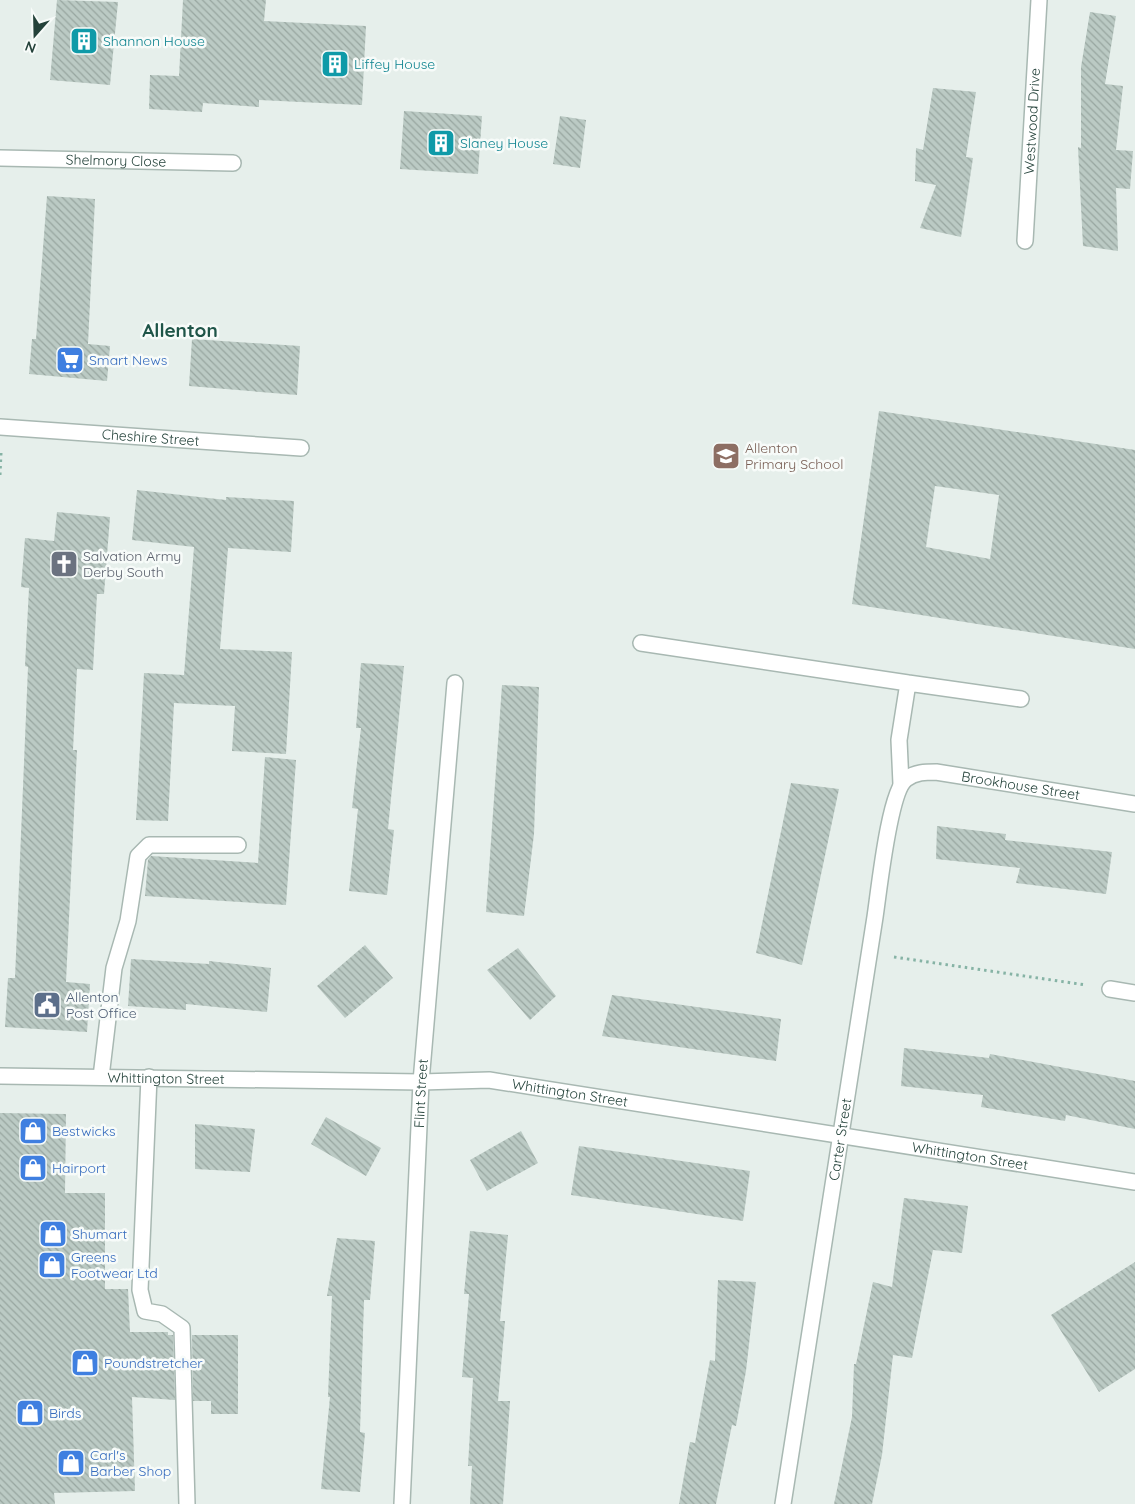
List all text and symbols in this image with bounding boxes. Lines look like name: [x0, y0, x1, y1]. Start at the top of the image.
north arrow: [10, 10, 60, 60]
building icon: Shannon House: [69, 26, 99, 56]
place label: Shannon House: [103, 32, 205, 50]
text: N: [23, 37, 38, 57]
building icon: Liffey House: [320, 49, 350, 79]
place label: Liffey House: [354, 55, 435, 73]
street label: Westwood Drive: [1020, 67, 1044, 175]
building icon: Slaney House: [426, 128, 456, 158]
place label: Slaney House: [460, 134, 548, 152]
street label: Shelmory Close: [65, 150, 167, 171]
district label: Allenton: [142, 318, 218, 342]
supermarket icon: Smart News: [55, 345, 85, 375]
place label: Smart News: [89, 351, 167, 369]
street label: Cheshire Street: [101, 425, 200, 450]
place label: Allenton Primary School: [745, 439, 843, 473]
school or university icon: Allenton Primary School: [711, 441, 741, 471]
place label: Salvation Army Derby South: [83, 547, 181, 581]
church icon: Salvation Army Derby South: [49, 549, 79, 579]
street label: Brookhouse Street: [960, 767, 1081, 804]
place label: Allenton Post Office: [66, 988, 137, 1022]
public building icon: Allenton Post Office: [32, 990, 62, 1020]
street label: Flint Street: [410, 1058, 432, 1128]
street label: Whittington Street: [107, 1069, 225, 1088]
street label: Whittington Street: [511, 1075, 629, 1111]
street label: Carter Street: [825, 1097, 856, 1182]
shop icon: Bestwicks: [18, 1116, 48, 1146]
place label: Bestwicks: [52, 1122, 116, 1140]
street label: Whittington Street: [911, 1138, 1030, 1174]
shop icon: Hairport: [18, 1153, 48, 1183]
place label: Hairport: [52, 1159, 106, 1177]
shop icon: Shumart: [38, 1219, 68, 1249]
place label: Shumart: [72, 1225, 127, 1243]
place label: Greens Footwear Ltd: [71, 1248, 158, 1282]
shop icon: Greens Footwear Ltd: [37, 1250, 67, 1280]
shop icon: Poundstretcher: [70, 1348, 100, 1378]
place label: Poundstretcher: [104, 1354, 203, 1372]
shop icon: Birds: [15, 1398, 45, 1428]
place label: Birds: [49, 1404, 81, 1422]
place label: Carl's Barber Shop: [90, 1446, 171, 1480]
shop icon: Carl's Barber Shop: [56, 1448, 86, 1478]

